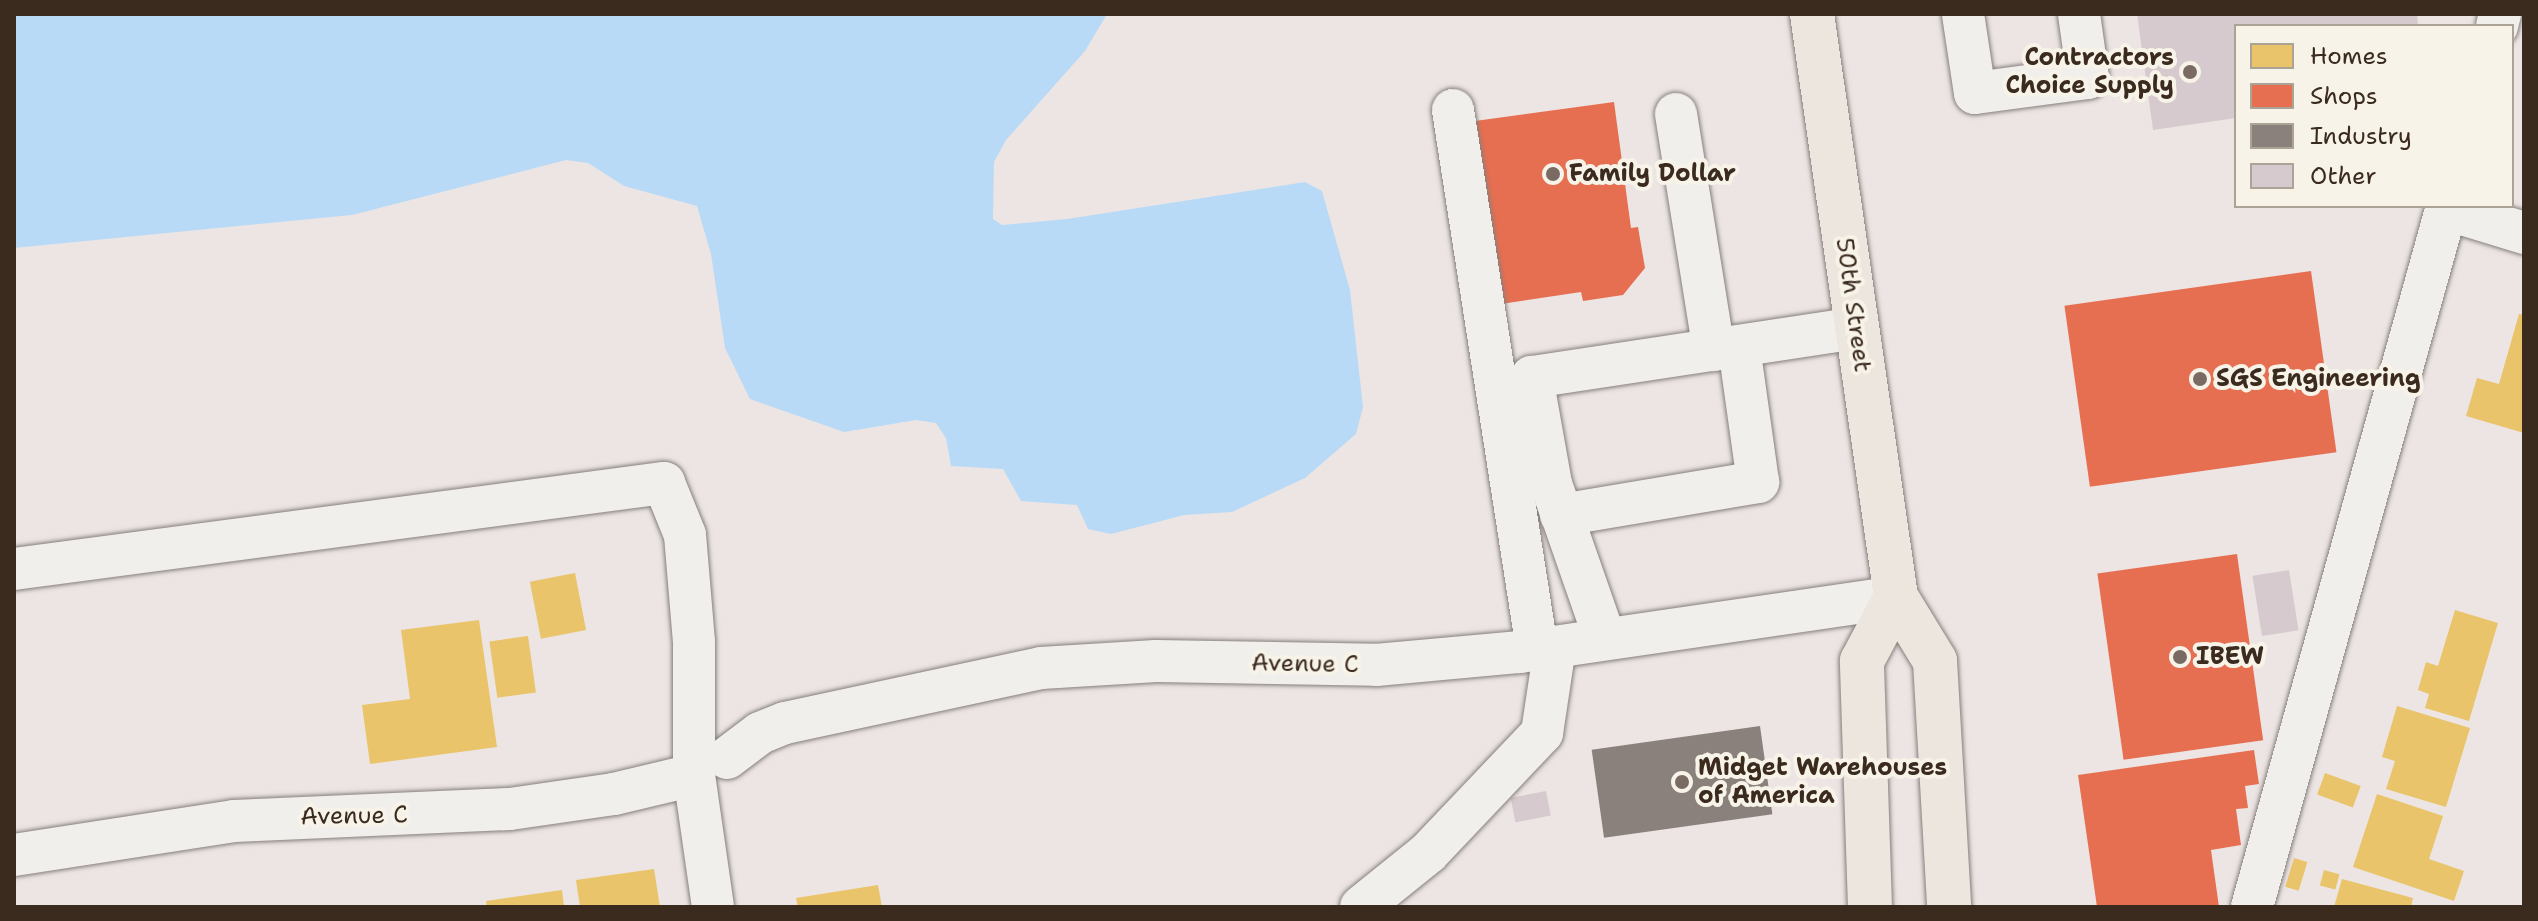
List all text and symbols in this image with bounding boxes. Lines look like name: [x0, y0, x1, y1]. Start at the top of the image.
legend: [2234, 24, 2514, 208]
text: Homes: [2310, 40, 2388, 72]
place label: Contractors Choice Supply: [2005, 44, 2174, 100]
marker: Contractors Choice Supply: [2181, 63, 2199, 81]
text: Shops: [2310, 80, 2378, 112]
text: Industry: [2310, 120, 2412, 152]
place label: Family Dollar: [1569, 160, 1736, 188]
text: Other: [2310, 160, 2377, 192]
marker: Family Dollar: [1544, 165, 1562, 183]
street label: 50th Street: [1829, 236, 1877, 374]
place label: SGS Engineering: [2216, 365, 2420, 393]
marker: SGS Engineering: [2191, 370, 2209, 388]
place label: IBEW: [2196, 643, 2264, 671]
marker: IBEW: [2171, 648, 2189, 666]
street label: Avenue C: [1251, 649, 1359, 679]
place label: Midget Warehouses of America: [1698, 754, 1947, 810]
marker: Midget Warehouses of America: [1673, 773, 1691, 791]
street label: Avenue C: [300, 801, 408, 831]

